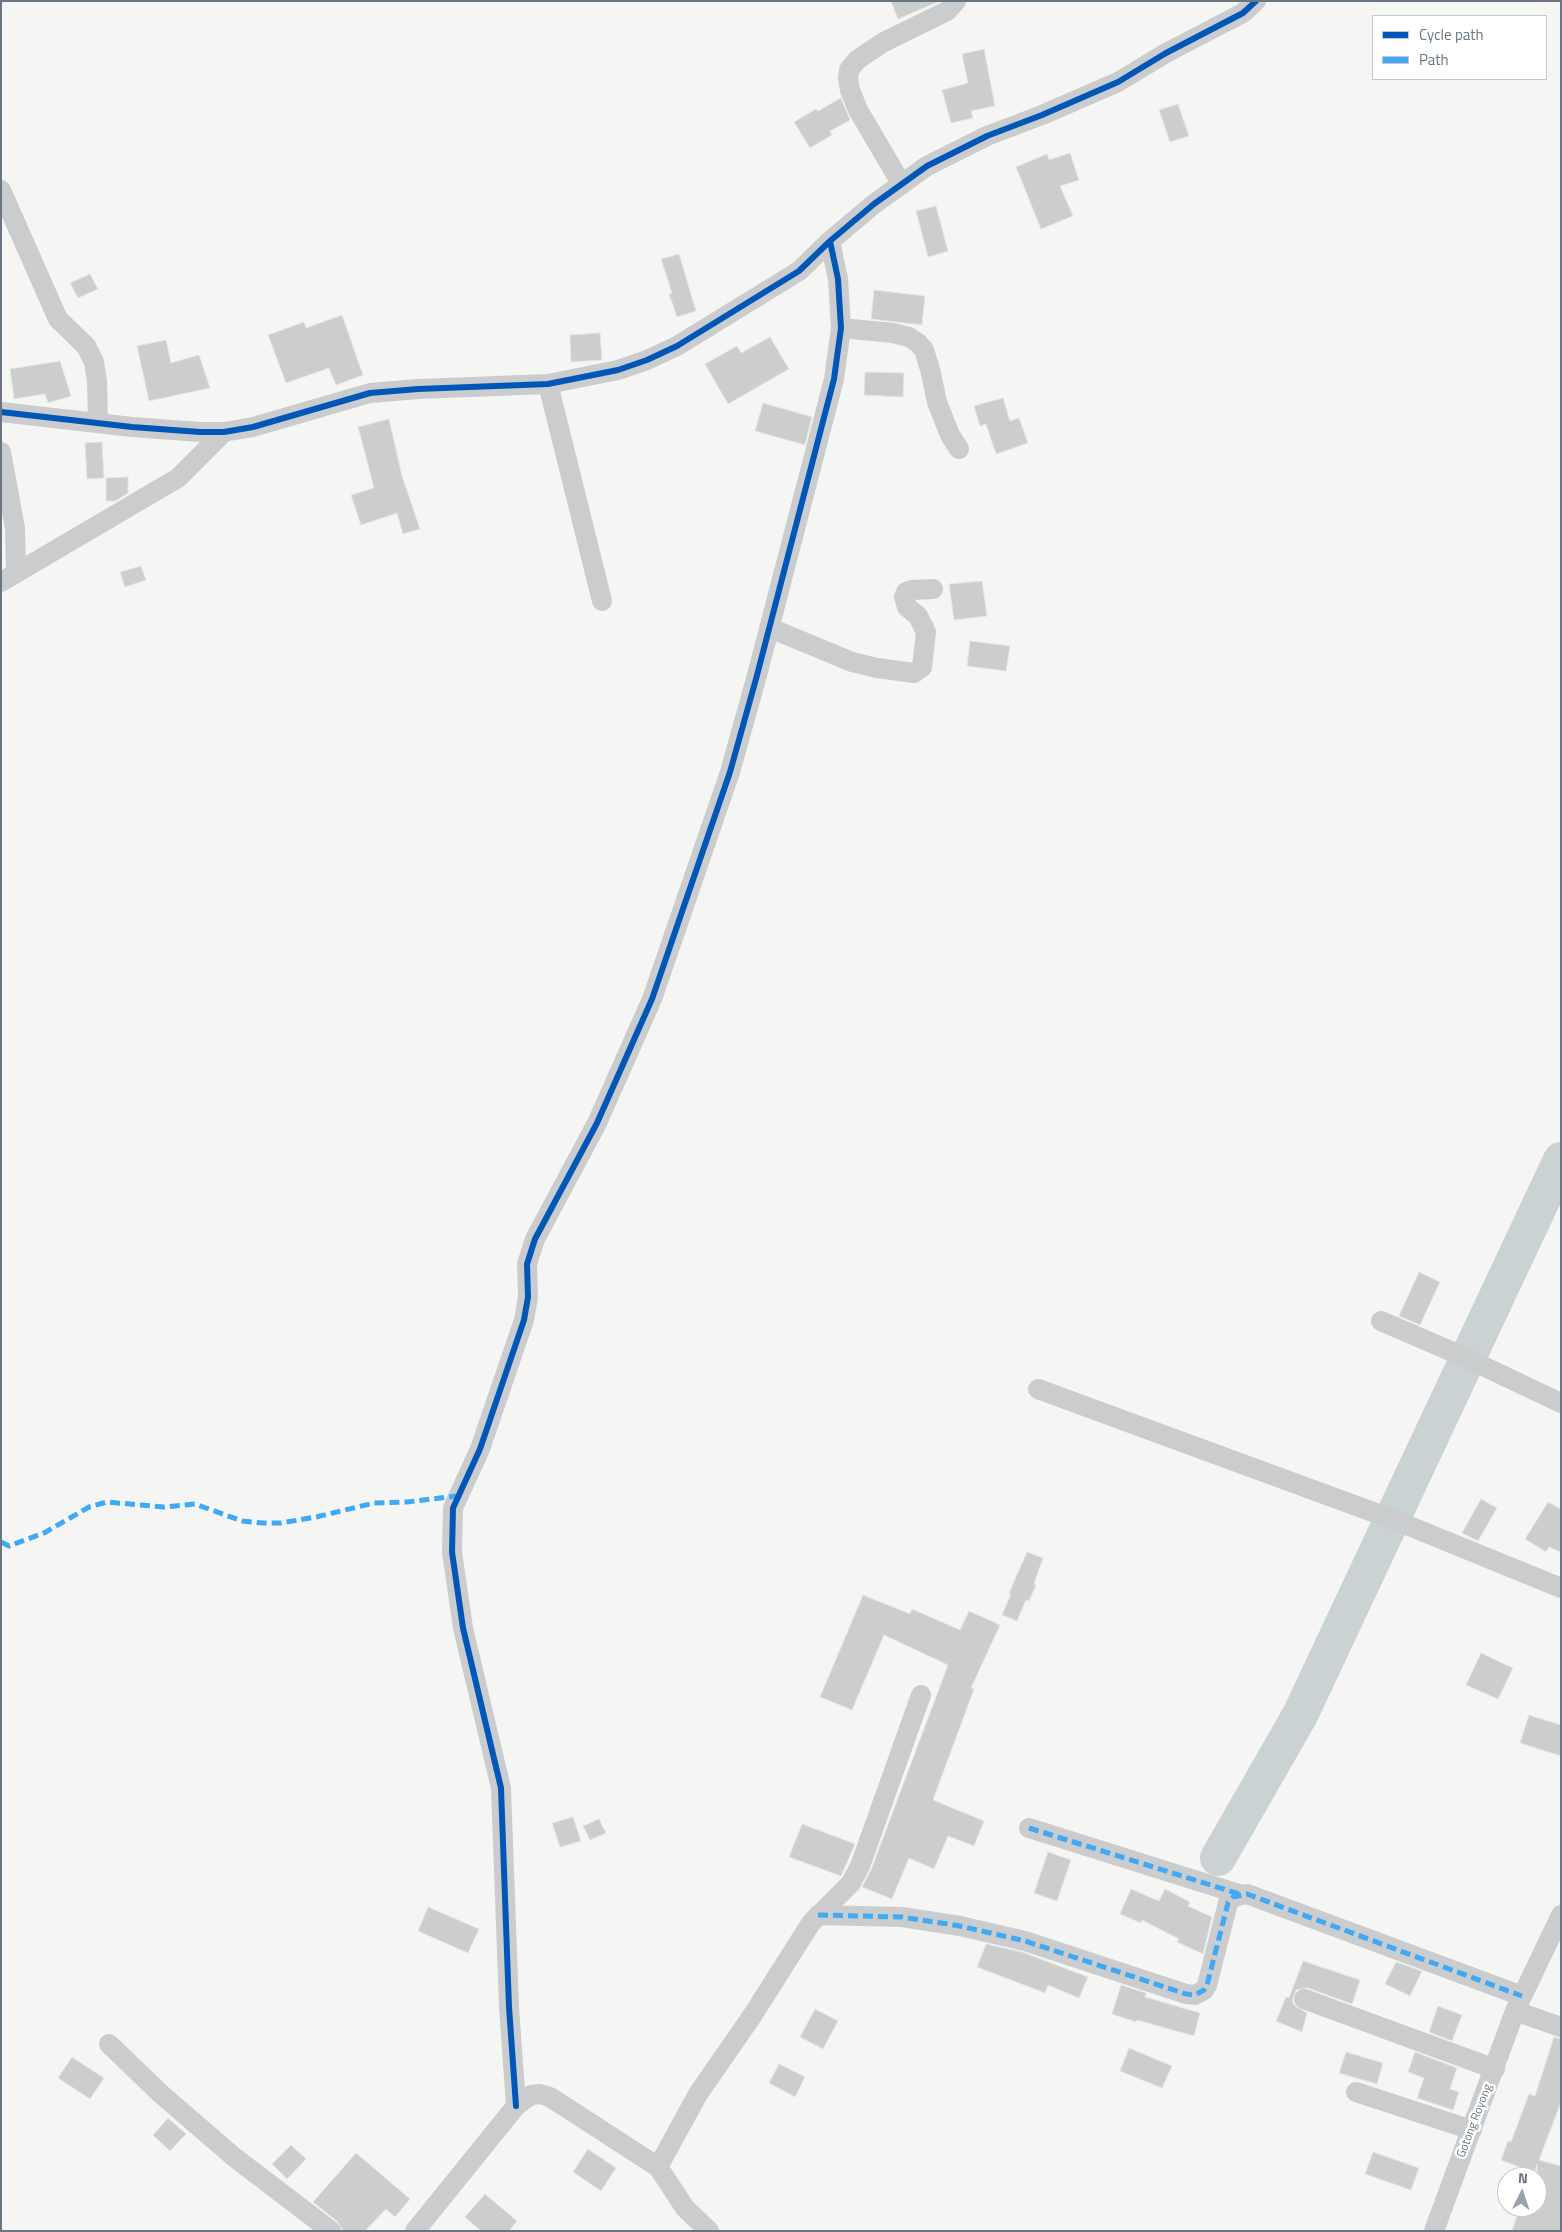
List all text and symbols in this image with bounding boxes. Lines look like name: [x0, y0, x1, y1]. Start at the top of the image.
legend: [1372, 15, 1547, 80]
text: Cycle path: [1419, 23, 1484, 46]
text: Path: [1419, 48, 1449, 71]
street label: Gotong Royong: [1454, 2082, 1496, 2160]
north arrow: [1497, 2167, 1547, 2217]
text: N: [1517, 2167, 1529, 2188]

